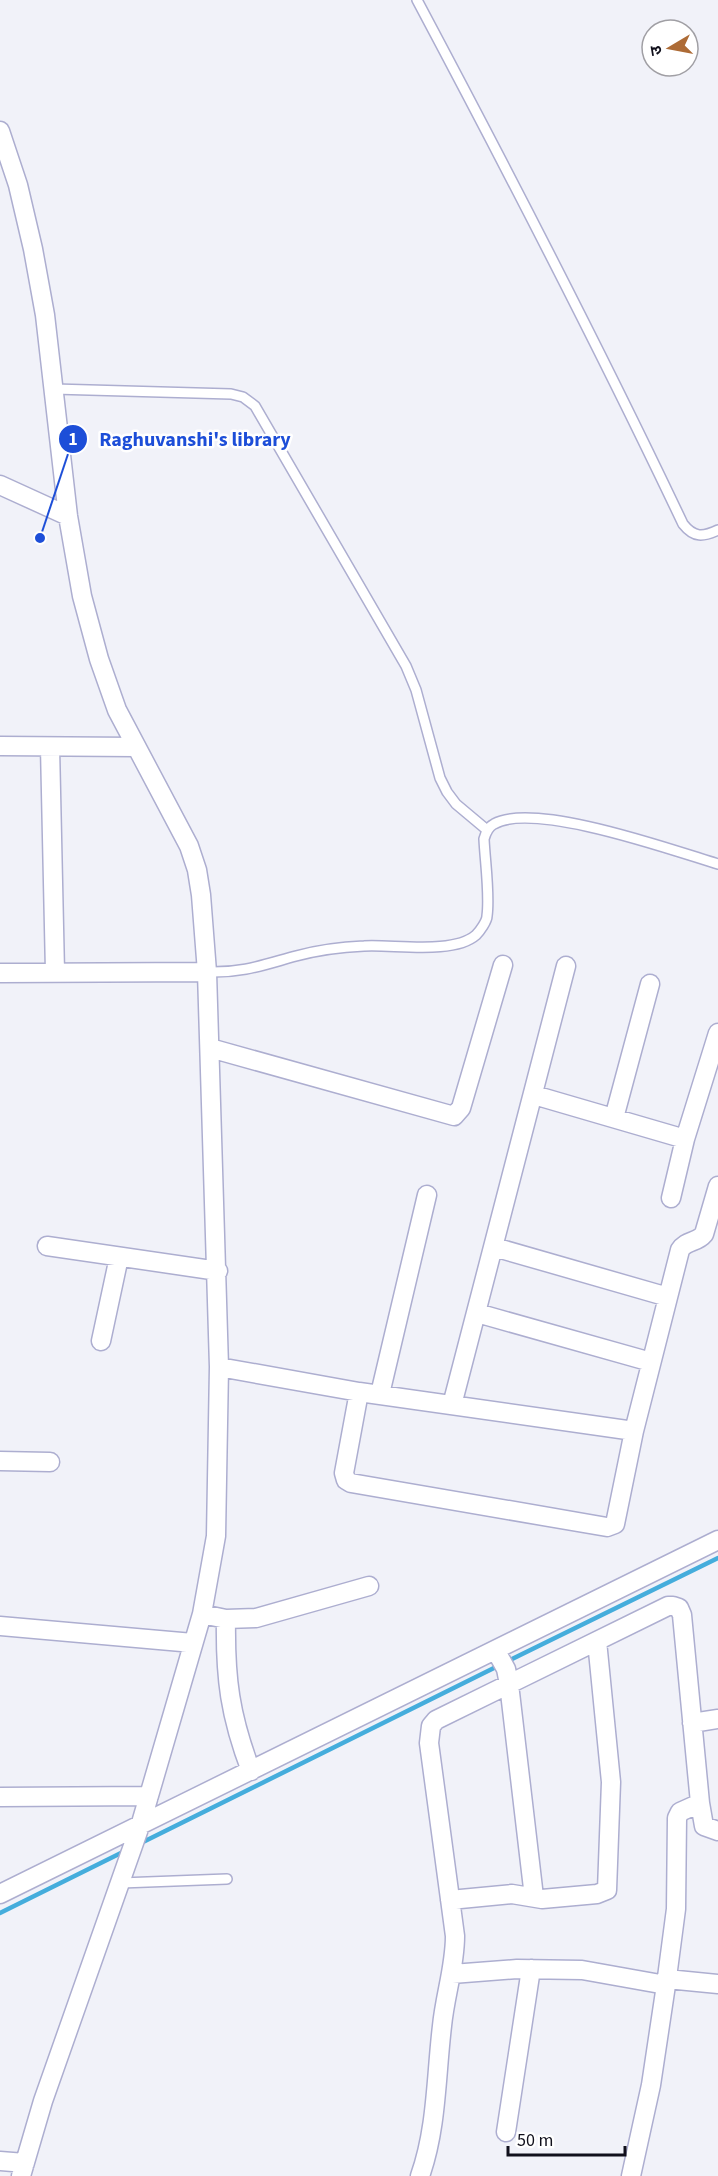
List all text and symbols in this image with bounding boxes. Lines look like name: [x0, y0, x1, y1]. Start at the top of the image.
north arrow: [640, 18, 700, 78]
text: उ: [644, 43, 668, 57]
callout: Raghuvanshi's library: [58, 420, 303, 458]
text: Raghuvanshi's library: [99, 426, 291, 454]
text: 1: [68, 427, 78, 452]
scale bar: [508, 2119, 625, 2157]
text: 50 m: [517, 2128, 553, 2153]

